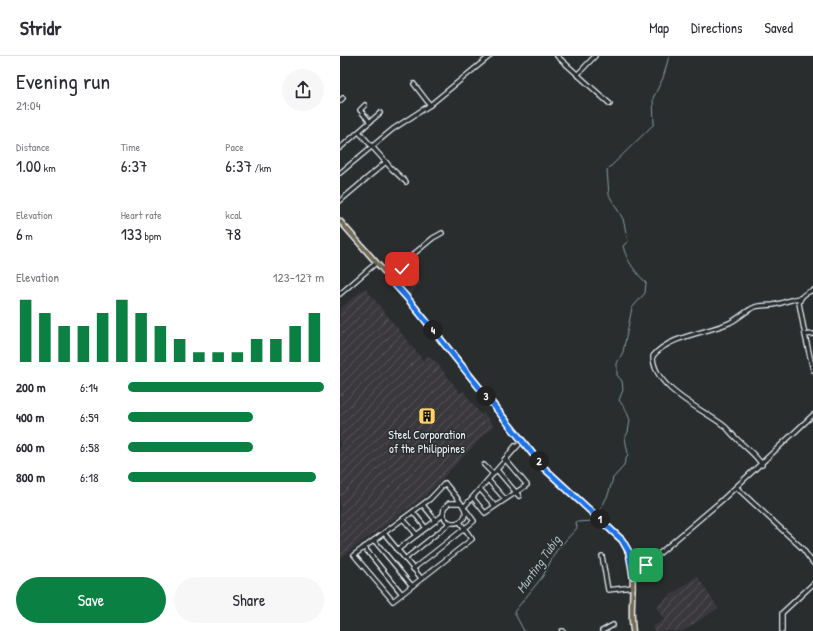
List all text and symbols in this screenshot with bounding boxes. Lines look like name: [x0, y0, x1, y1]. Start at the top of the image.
text: Stridr: [20, 15, 62, 41]
text: Map: [649, 18, 669, 37]
text: Directions: [691, 18, 742, 37]
text: Saved: [764, 18, 793, 37]
text: Evening run: [16, 66, 110, 96]
button: share: [282, 69, 324, 111]
text: 21:04: [16, 96, 41, 114]
text: Distance: [16, 140, 50, 154]
text: Time: [121, 140, 140, 154]
text: Pace: [225, 140, 244, 154]
text: 1.00: [16, 154, 41, 177]
text: 6:37: [121, 154, 147, 177]
text: 6:37: [225, 154, 252, 177]
text: km: [41, 161, 56, 175]
text: /km: [252, 161, 271, 175]
text: Elevation: [16, 208, 53, 222]
text: Heart rate: [121, 208, 162, 222]
text: kcal: [225, 208, 241, 222]
text: 6: [16, 222, 23, 245]
text: 133: [121, 222, 142, 245]
text: 78: [225, 222, 241, 245]
text: m: [23, 229, 33, 243]
text: bpm: [142, 229, 161, 243]
pin: [385, 252, 419, 286]
icon: check: [391, 258, 413, 280]
text: Elevation: [16, 268, 59, 286]
text: 123–127 m: [273, 268, 324, 286]
pin: 4: [423, 320, 443, 340]
text: 4: [431, 323, 435, 337]
text: 200 m: [16, 378, 46, 396]
text: 6:14: [80, 378, 98, 396]
pin: 3: [476, 386, 496, 406]
text: 3: [484, 389, 488, 403]
building icon: Steel Corporation of the Philippines: [417, 406, 437, 426]
text: 400 m: [16, 408, 44, 426]
text: 6:59: [80, 408, 98, 426]
place label: Steel Corporation of the Philippines: [388, 426, 466, 457]
text: 600 m: [16, 438, 45, 456]
text: 6:58: [80, 438, 99, 456]
pin: 2: [529, 451, 549, 471]
text: 2: [536, 454, 542, 468]
text: 800 m: [16, 468, 45, 486]
text: 6:18: [80, 468, 99, 486]
pin: 1: [590, 509, 610, 529]
text: 1: [598, 512, 602, 526]
water label: Munting Tubig: [512, 531, 566, 597]
pin: [629, 548, 663, 582]
icon: arrive: [635, 554, 657, 576]
button: Save: [16, 577, 166, 623]
button: Share: [174, 577, 324, 623]

